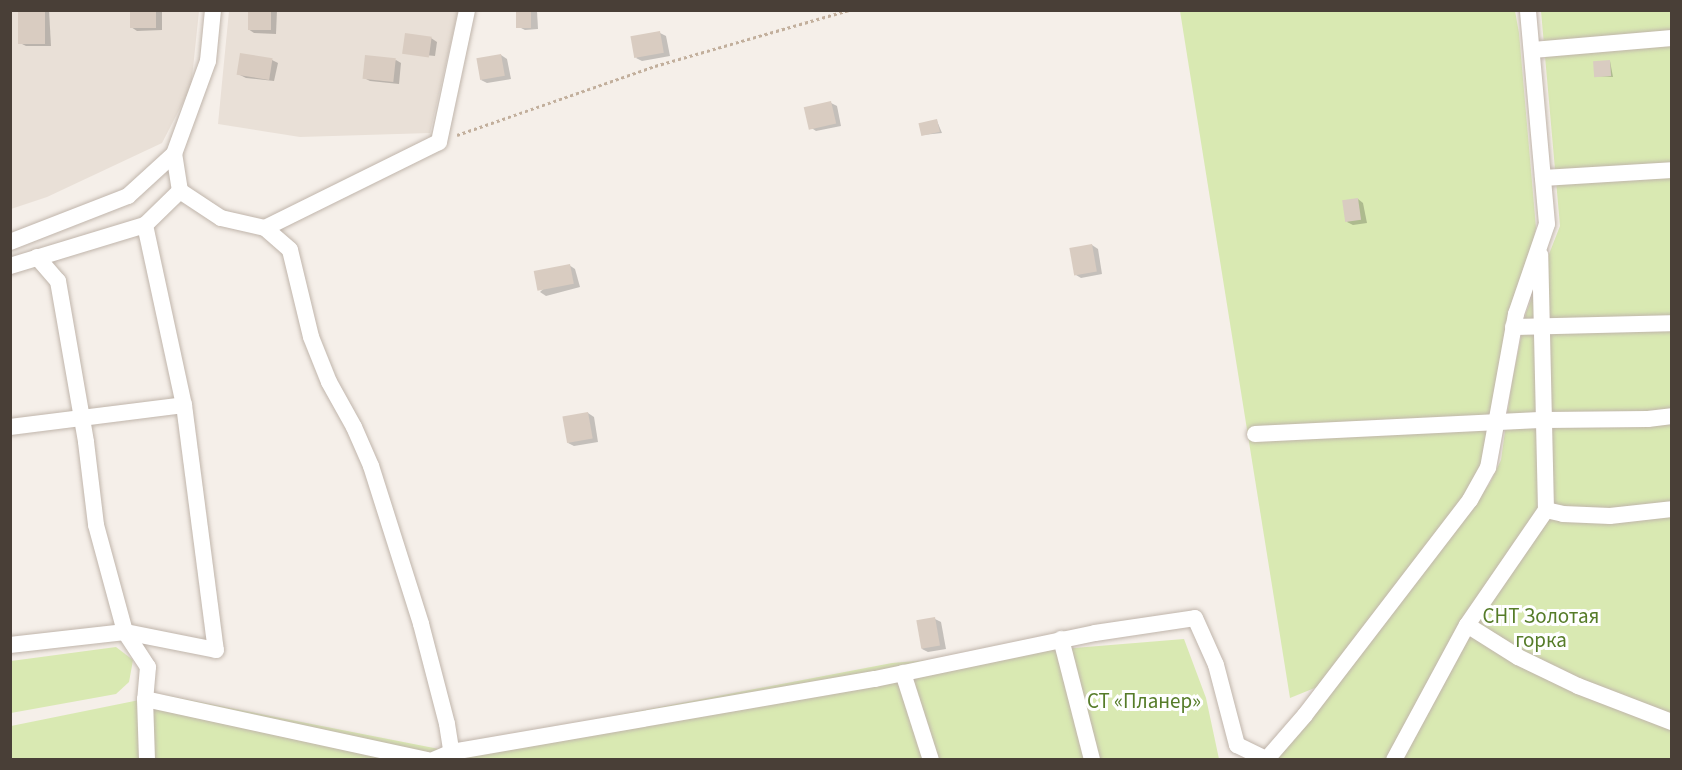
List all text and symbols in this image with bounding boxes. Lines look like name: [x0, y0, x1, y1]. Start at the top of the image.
park label: СНТ Золотая горка: [1483, 603, 1599, 653]
park label: СТ «Планер»: [1087, 688, 1201, 714]

